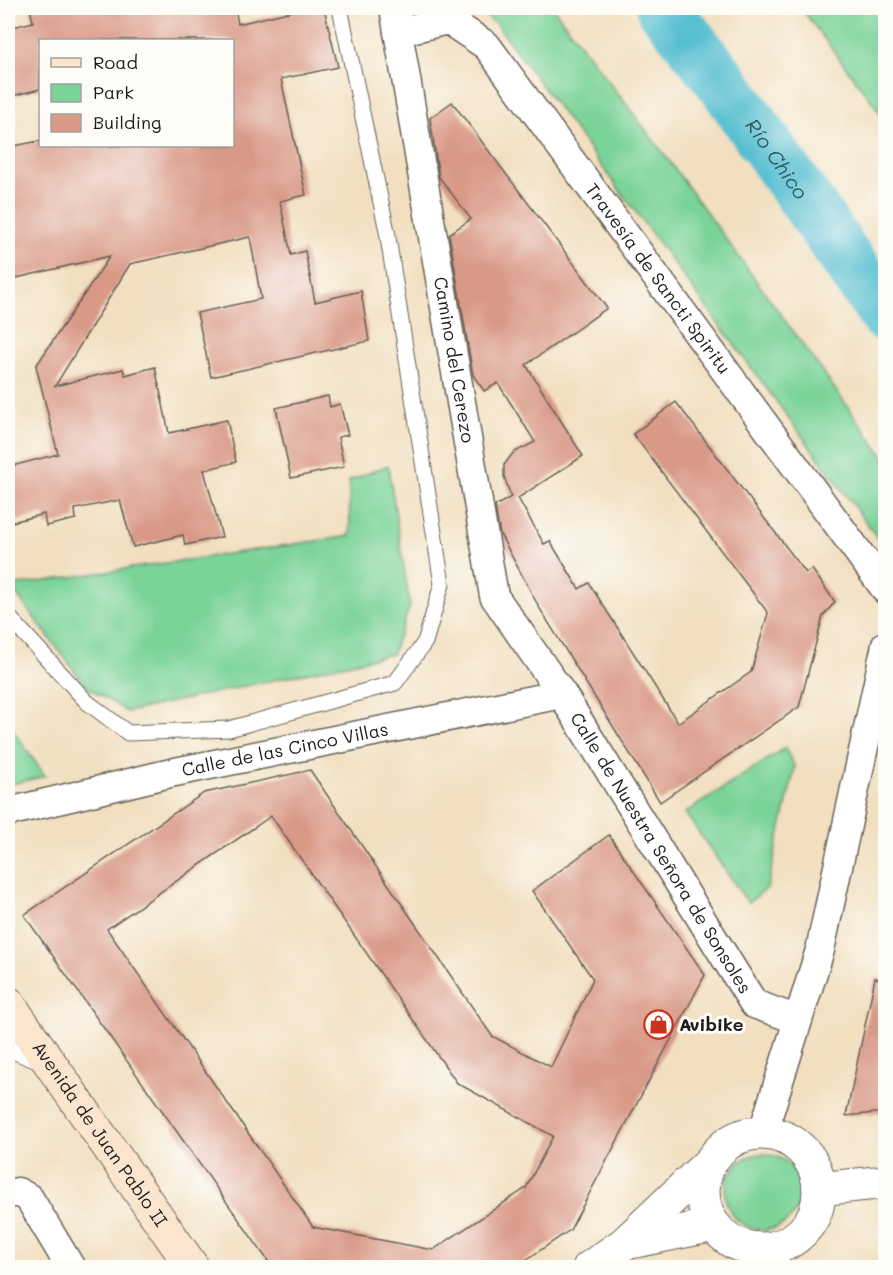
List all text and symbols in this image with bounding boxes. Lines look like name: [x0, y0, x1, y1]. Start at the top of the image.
legend: [39, 39, 234, 147]
text: Road: [93, 50, 138, 74]
text: Park: [93, 80, 134, 104]
text: Building: [93, 110, 161, 134]
water label: Río Chico: [740, 113, 815, 204]
street label: Travesía de Sancti Spiritu: [581, 178, 737, 378]
street label: Camino del Cerezo: [429, 275, 481, 445]
street label: Calle de Nuestra Señora de Sonsoles: [565, 708, 758, 998]
street label: Calle de las Cinco Villas: [179, 716, 390, 781]
shop icon: Avibike: [642, 1009, 674, 1041]
place label: Avibike: [679, 1012, 744, 1036]
street label: Avenida de Juan Pablo II: [27, 1036, 173, 1231]

